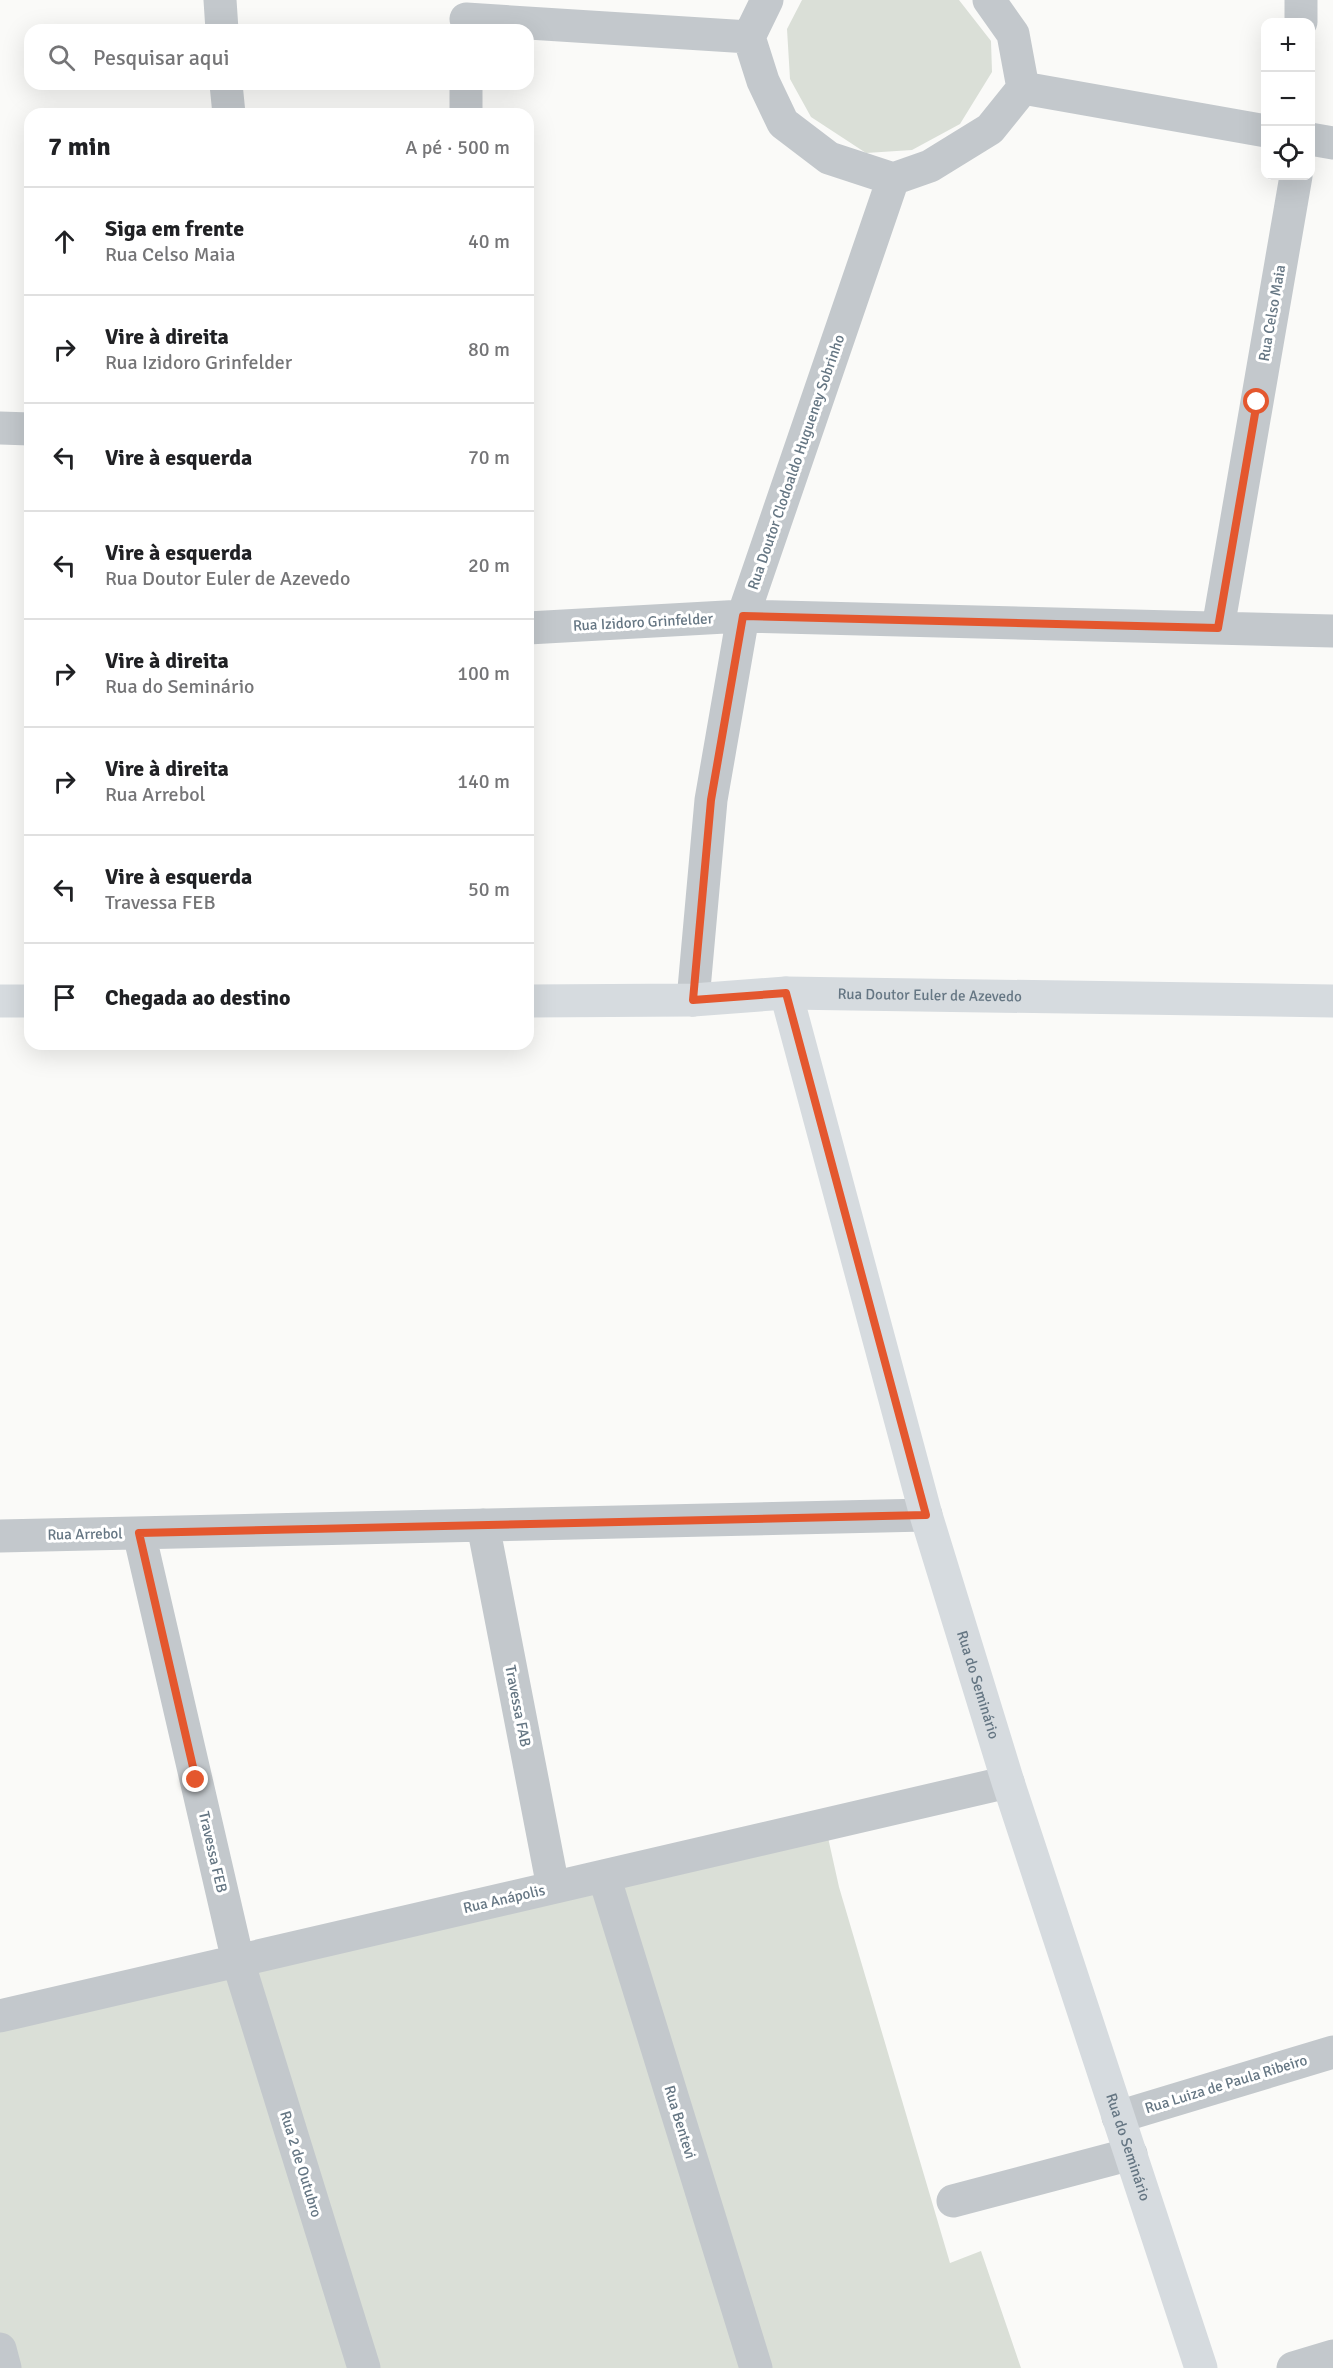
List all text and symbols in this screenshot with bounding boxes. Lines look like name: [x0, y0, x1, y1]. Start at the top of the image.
map controls: [1261, 18, 1315, 180]
button: +: [1261, 18, 1315, 72]
search box: [24, 24, 534, 90]
icon: search: [45, 41, 78, 74]
text: Pesquisar aqui: [93, 44, 229, 71]
button: −: [1261, 72, 1315, 126]
button: locate: [1261, 126, 1315, 180]
text: 7 min: [48, 131, 111, 163]
text: A pé · 500 m: [405, 135, 510, 160]
text: Siga em frente: [105, 215, 244, 242]
icon: ahead: [48, 225, 81, 258]
text: 40 m: [468, 229, 510, 254]
text: Rua Celso Maia: [105, 242, 235, 267]
street label: Rua Celso Maia: [1255, 263, 1289, 363]
text: Vire à direita: [105, 323, 229, 350]
street label: Rua Doutor Clodoaldo Hugueney Sobrinho: [744, 332, 848, 592]
icon: right: [48, 333, 81, 366]
text: 80 m: [468, 337, 510, 362]
text: Rua Izidoro Grinfelder: [105, 350, 292, 375]
route start: [1243, 388, 1269, 414]
icon: left: [48, 441, 81, 474]
text: Vire à esquerda: [105, 444, 252, 471]
text: 70 m: [468, 445, 510, 470]
text: Vire à esquerda: [105, 539, 252, 566]
icon: left: [48, 549, 81, 582]
text: 20 m: [468, 553, 510, 578]
text: Rua Doutor Euler de Azevedo: [105, 566, 350, 591]
street label: Rua Izidoro Grinfelder: [572, 609, 714, 635]
text: Vire à direita: [105, 647, 229, 674]
icon: right: [48, 657, 81, 690]
text: 100 m: [457, 661, 510, 686]
text: Rua do Seminário: [105, 674, 255, 699]
text: Vire à direita: [105, 755, 229, 782]
icon: right: [48, 765, 81, 798]
text: 140 m: [457, 769, 510, 794]
text: Rua Arrebol: [105, 782, 205, 807]
text: Vire à esquerda: [105, 863, 252, 890]
icon: left: [48, 873, 81, 906]
text: 50 m: [468, 877, 510, 902]
text: Travessa FEB: [105, 890, 216, 915]
icon: arrive: [48, 981, 81, 1014]
text: Chegada ao destino: [105, 984, 291, 1011]
street label: Rua Doutor Euler de Azevedo: [837, 985, 1022, 1005]
street label: Rua Arrebol: [47, 1524, 123, 1544]
street label: Rua do Seminário: [953, 1628, 1003, 1741]
street label: Travessa FAB: [501, 1664, 535, 1748]
route end: [182, 1766, 208, 1792]
street label: Travessa FEB: [195, 1810, 231, 1894]
street label: Rua Anápolis: [461, 1881, 547, 1917]
street label: Rua Luiza de Paula Ribeiro: [1143, 2051, 1310, 2117]
street label: Rua Bentevi: [660, 2083, 700, 2161]
street label: Rua do Seminário: [1102, 2091, 1154, 2203]
street label: Rua 2 de Outubro: [276, 2109, 326, 2220]

